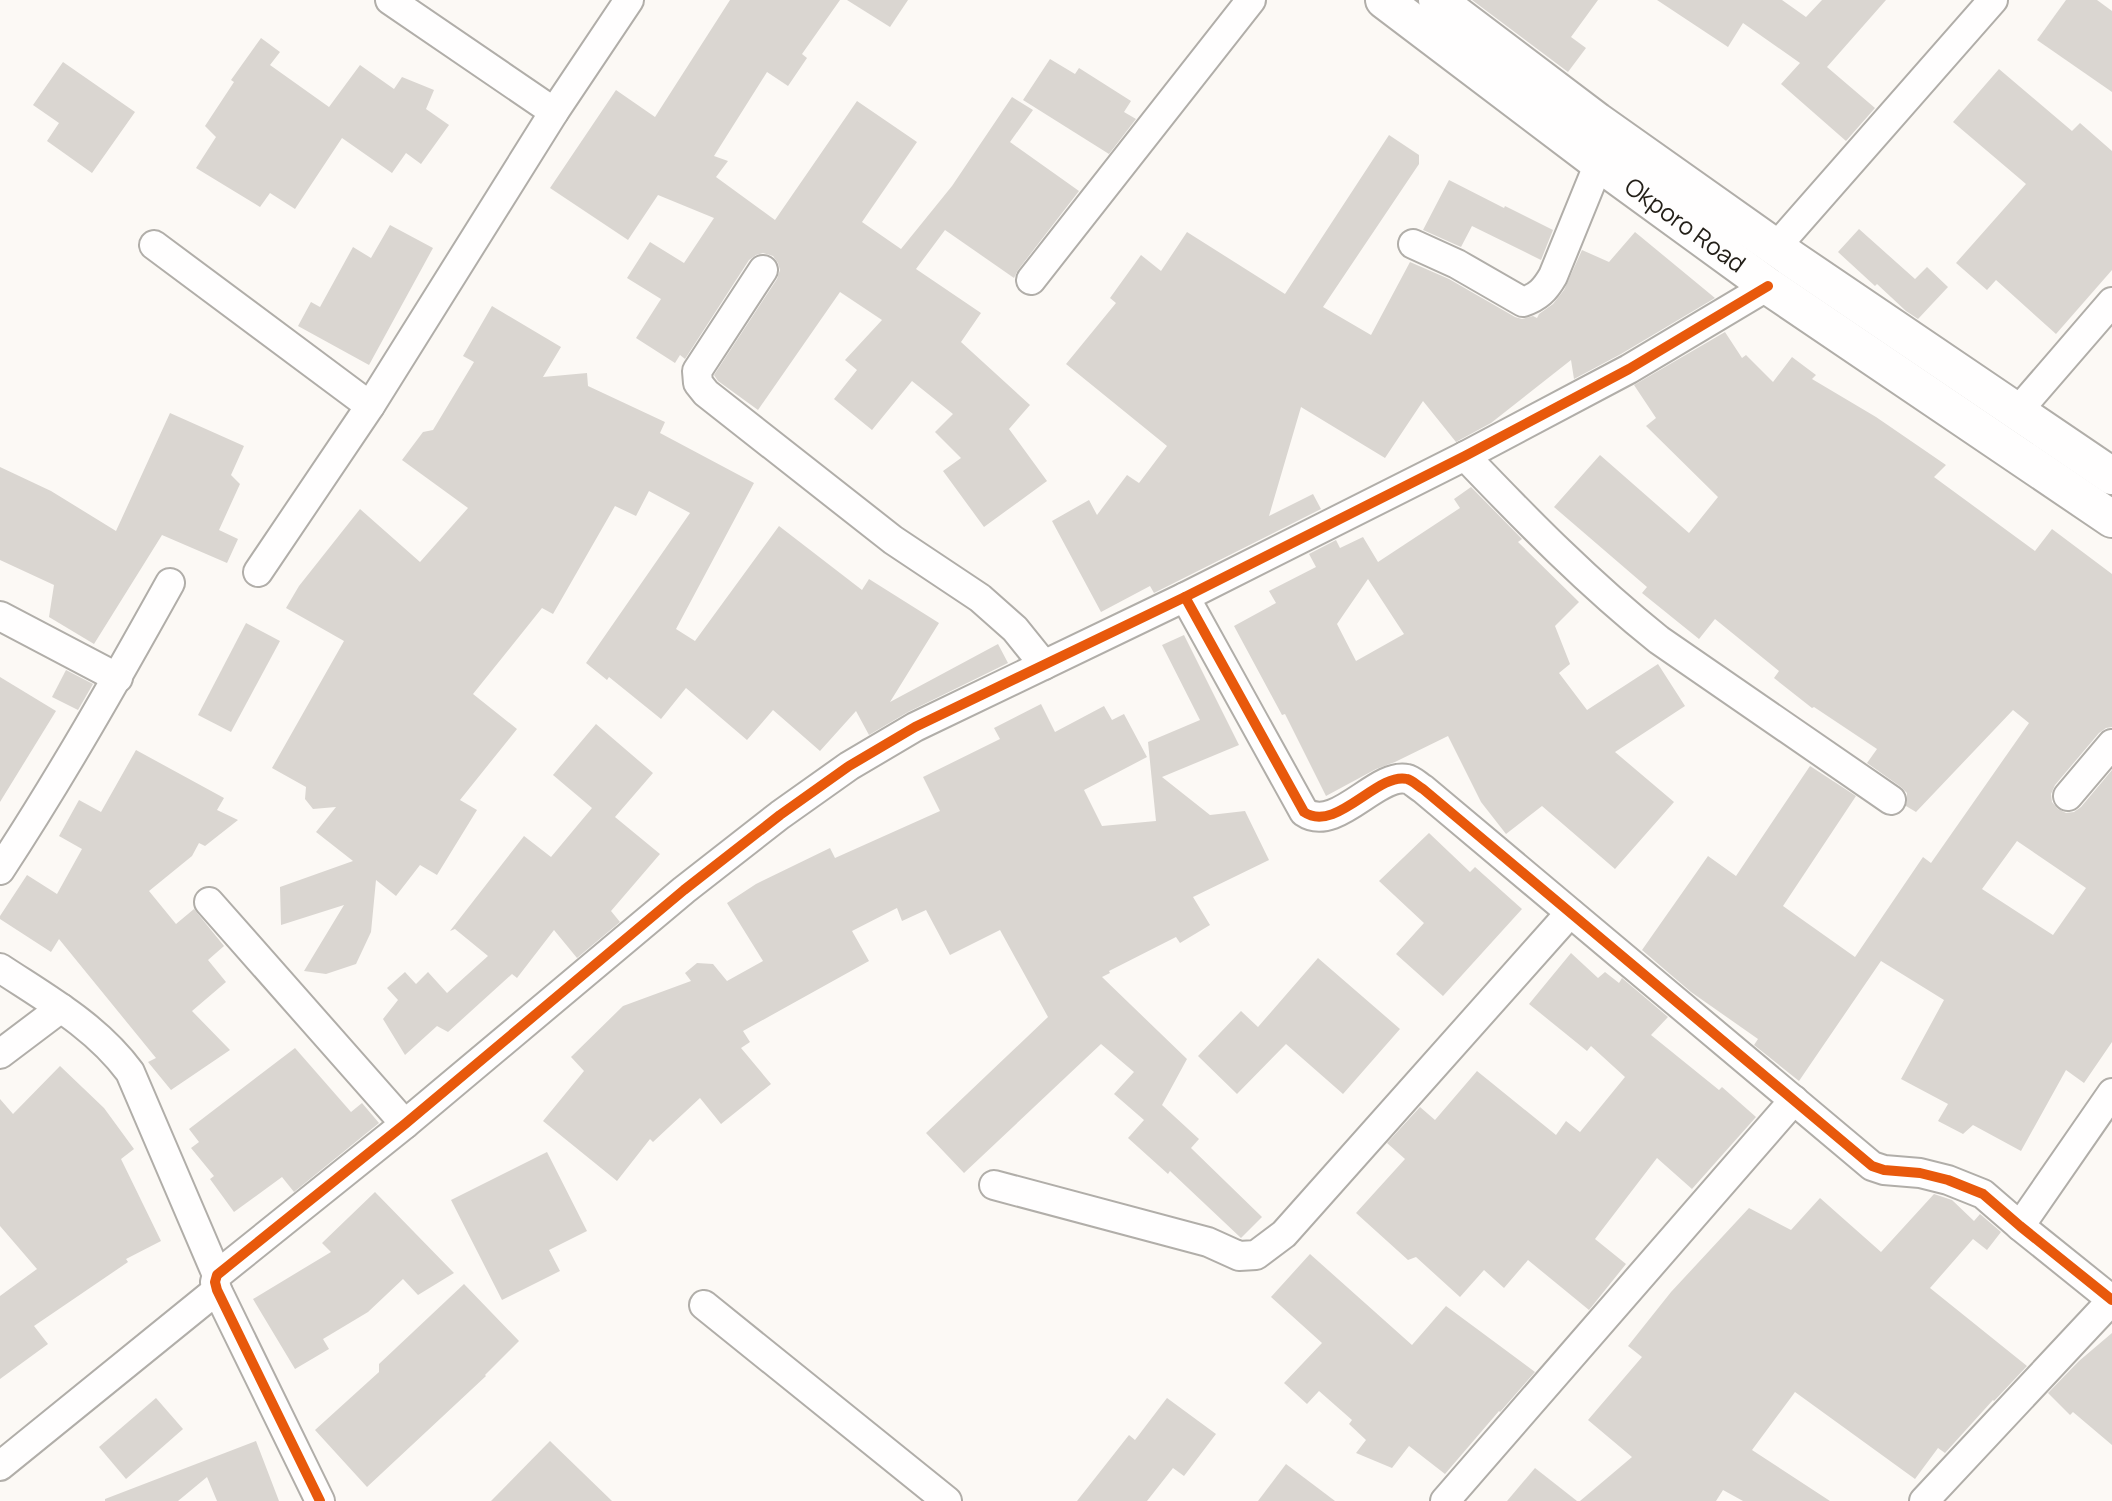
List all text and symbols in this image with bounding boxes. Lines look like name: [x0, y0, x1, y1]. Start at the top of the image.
street label: Okporo Road: [1619, 169, 1753, 279]

